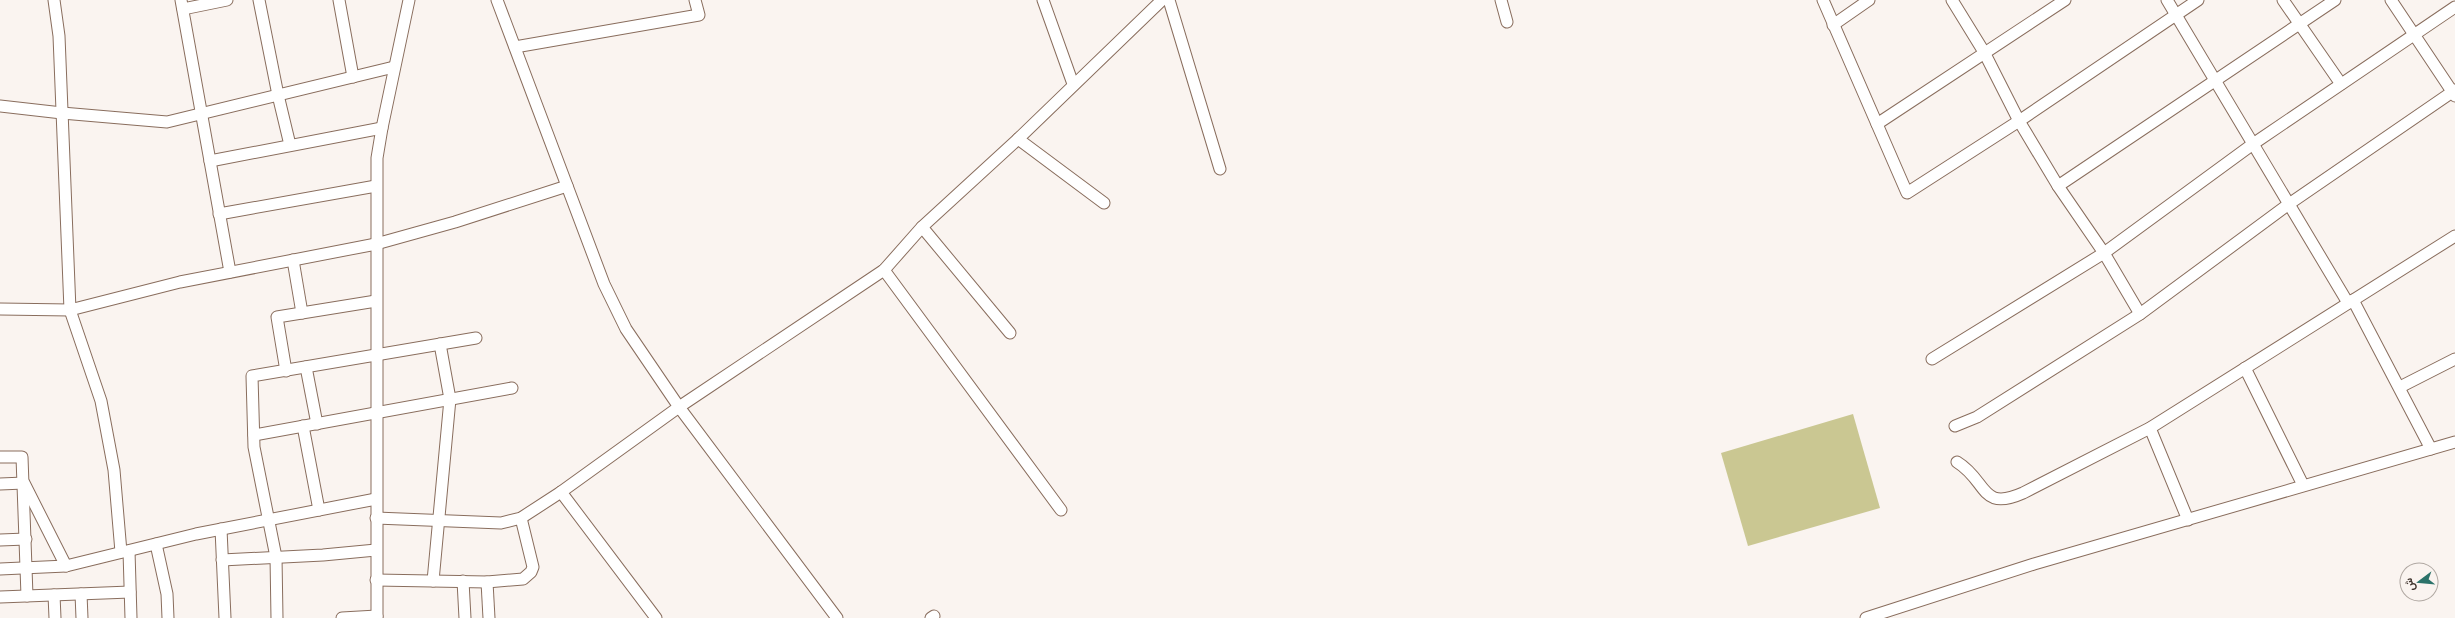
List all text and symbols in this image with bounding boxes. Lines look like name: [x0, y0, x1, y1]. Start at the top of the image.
north arrow: [2399, 562, 2439, 602]
text: ش: [2402, 576, 2418, 593]

